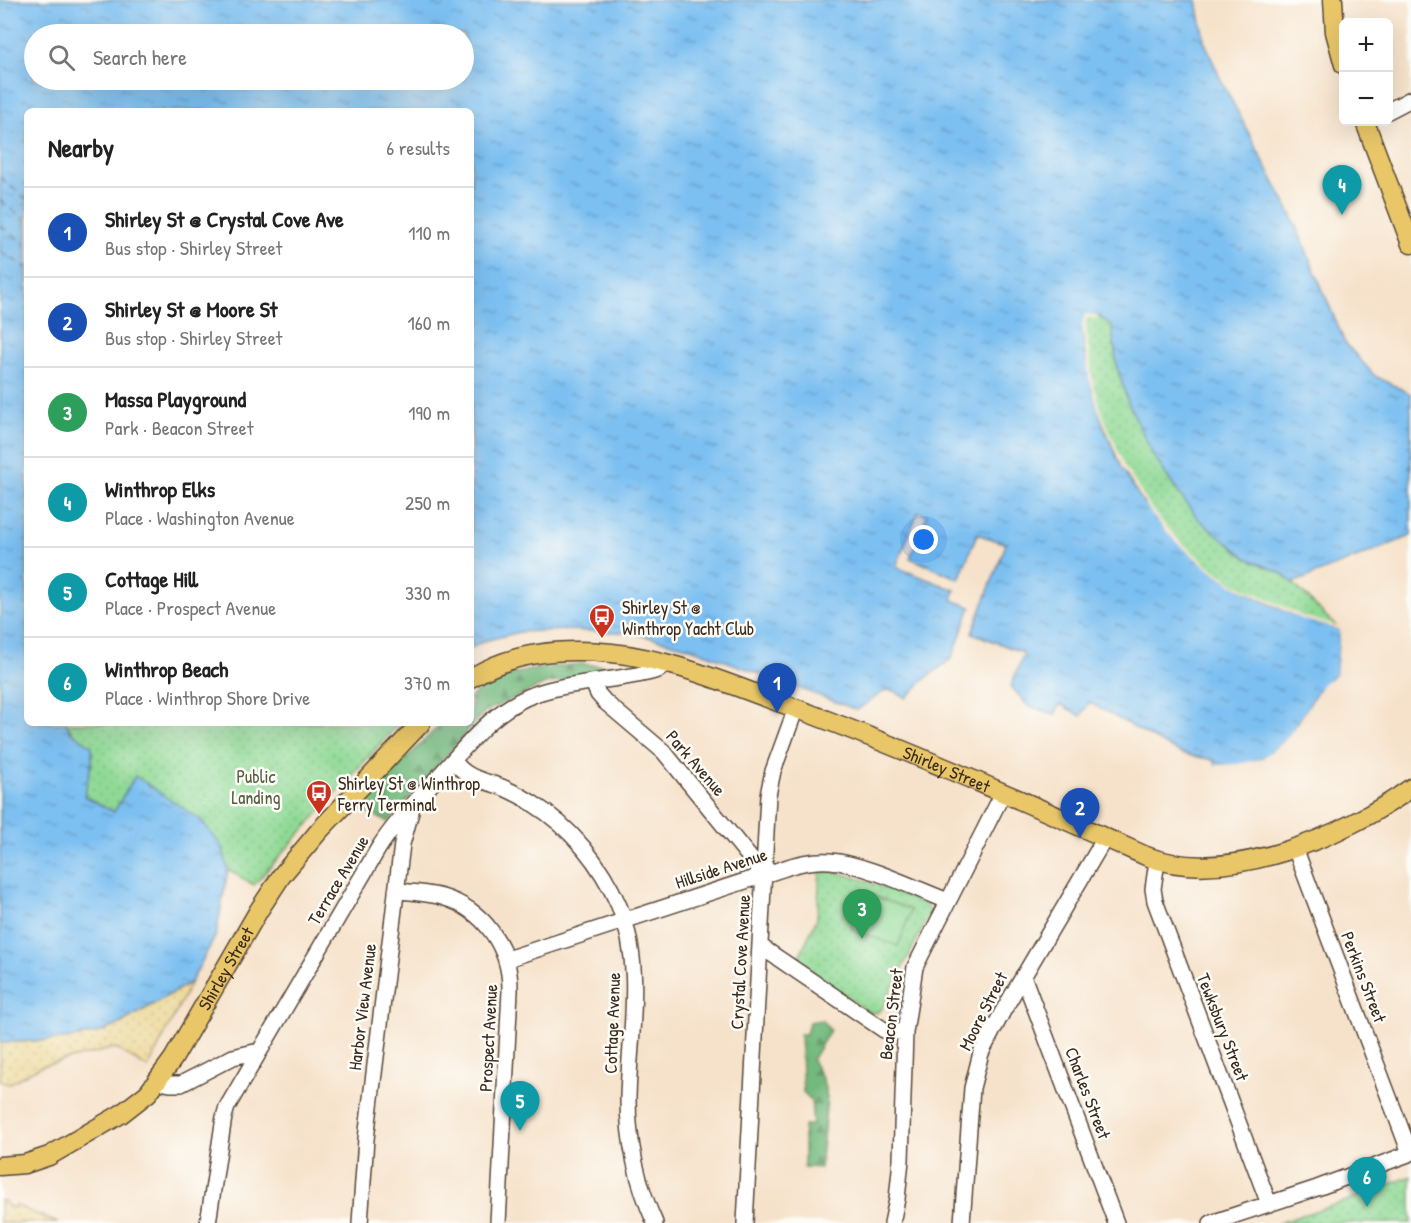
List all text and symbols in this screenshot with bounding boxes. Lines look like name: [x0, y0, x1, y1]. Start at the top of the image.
map controls: [1339, 18, 1393, 126]
button: +: [1339, 18, 1393, 72]
search box: [24, 24, 474, 90]
icon: search: [45, 41, 78, 74]
text: Search here: [93, 42, 187, 72]
button: −: [1339, 72, 1393, 126]
text: Nearby: [48, 130, 114, 165]
text: 6 results: [386, 134, 450, 161]
pin: 4: [1322, 166, 1362, 215]
text: Shirley St @ Crystal Cove Ave: [105, 204, 344, 234]
text: 1: [64, 219, 71, 246]
text: 110 m: [408, 219, 450, 246]
text: Bus stop · Shirley Street: [105, 234, 283, 261]
text: Shirley St @ Moore St: [105, 294, 277, 324]
text: 2: [63, 309, 72, 336]
text: 160 m: [408, 309, 450, 336]
text: Bus stop · Shirley Street: [105, 324, 283, 351]
text: Massa Playground: [105, 384, 246, 414]
text: 3: [63, 399, 72, 426]
text: 190 m: [408, 399, 450, 426]
text: Park · Beacon Street: [105, 414, 254, 441]
text: Winthrop Elks: [105, 474, 215, 504]
text: 4: [64, 489, 71, 516]
text: 250 m: [405, 489, 450, 516]
text: Place · Washington Avenue: [105, 504, 295, 531]
your location: [909, 525, 938, 554]
text: Cottage Hill: [105, 564, 198, 594]
text: 5: [63, 579, 72, 606]
text: 330 m: [405, 579, 450, 606]
text: Place · Prospect Avenue: [105, 594, 276, 621]
place label: Shirley St @ Winthrop Yacht Club: [622, 595, 754, 641]
bus stop icon: Shirley St @ Winthrop Yacht Club: [587, 602, 617, 640]
text: Winthrop Beach: [105, 654, 228, 684]
pin: 1: [758, 664, 796, 713]
text: 6: [64, 669, 71, 696]
text: 370 m: [404, 669, 450, 696]
text: Place · Winthrop Shore Drive: [105, 684, 310, 711]
street label: Park Avenue: [660, 725, 732, 801]
street label: Shirley Street: [899, 739, 995, 799]
park label: Public Landing: [231, 764, 281, 810]
place label: Shirley St @ Winthrop Ferry Terminal: [337, 771, 480, 817]
bus stop icon: Shirley St @ Winthrop Ferry Terminal: [304, 778, 334, 816]
pin: 2: [1060, 788, 1100, 838]
street label: Terrace Avenue: [301, 831, 375, 929]
street label: Hillside Avenue: [672, 841, 770, 895]
pin: 3: [842, 890, 882, 939]
street label: Crystal Cove Avenue: [724, 894, 756, 1030]
street label: Shirley Street: [191, 921, 260, 1014]
street label: Perkins Street: [1335, 928, 1393, 1027]
street label: Harbor View Avenue: [342, 942, 382, 1072]
street label: Beacon Street: [873, 966, 909, 1061]
street label: Moore Street: [952, 967, 1014, 1055]
street label: Tewksbury Street: [1191, 970, 1255, 1085]
street label: Cottage Avenue: [598, 972, 626, 1074]
street label: Prospect Avenue: [473, 984, 503, 1092]
street label: Charles Street: [1059, 1044, 1117, 1143]
pin: 5: [500, 1082, 540, 1131]
pin: 6: [1348, 1158, 1386, 1207]

